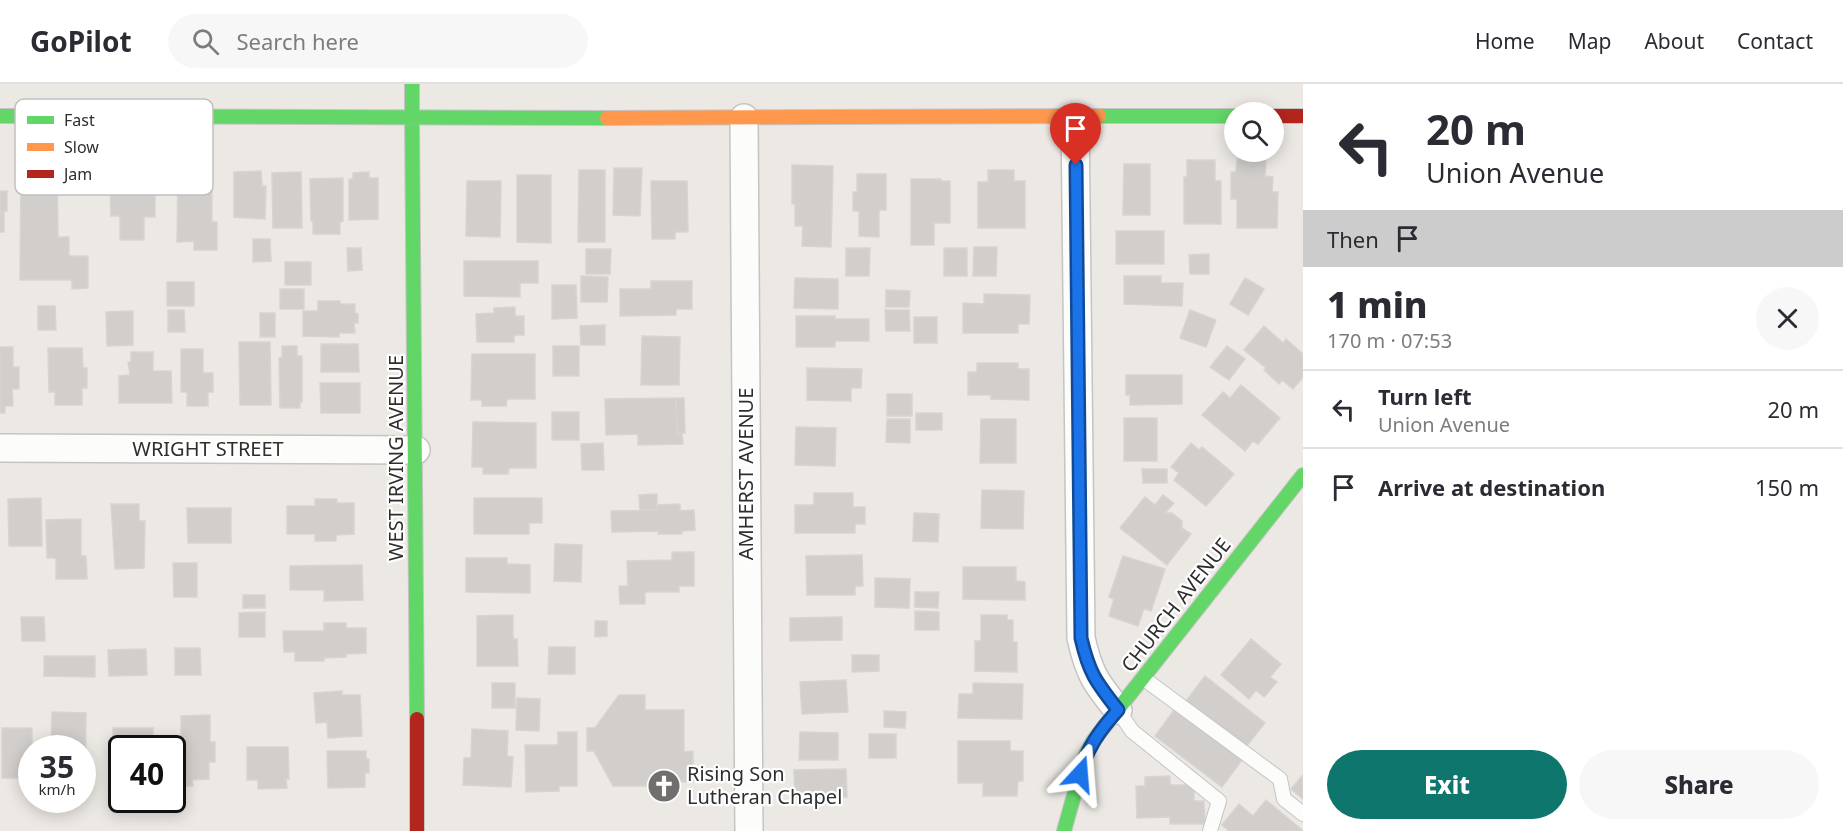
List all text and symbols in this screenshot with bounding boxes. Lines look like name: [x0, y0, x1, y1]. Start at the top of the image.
search box: [168, 14, 588, 68]
text: GoPilot: [30, 22, 132, 60]
icon: search: [189, 25, 222, 58]
text: Search here: [237, 26, 359, 56]
text: Home: [1475, 27, 1535, 55]
text: Map: [1568, 27, 1611, 55]
text: About: [1644, 27, 1704, 55]
text: Contact: [1737, 27, 1813, 55]
legend: [15, 99, 213, 195]
text: 20 m: [1426, 100, 1526, 157]
map controls: [1224, 102, 1284, 162]
button: search: [1224, 102, 1284, 162]
pin: [1050, 103, 1101, 165]
icon: left: [1327, 108, 1405, 186]
text: Fast: [64, 109, 95, 131]
icon: arrive: [1059, 112, 1092, 145]
text: Slow: [64, 136, 99, 158]
text: Union Avenue: [1426, 154, 1604, 191]
text: Jam: [62, 163, 92, 185]
icon: arrive: [1391, 222, 1424, 255]
text: Then: [1327, 224, 1379, 254]
text: 1 min: [1327, 280, 1428, 329]
button: close: [1756, 287, 1819, 350]
text: 170 m · 07:53: [1327, 327, 1452, 354]
street label: WEST IRVING AVENUE: [382, 355, 409, 561]
text: Turn left: [1378, 381, 1472, 411]
street label: AMHERST AVENUE: [732, 388, 759, 560]
icon: left: [1327, 393, 1360, 426]
text: 20 m: [1768, 394, 1819, 424]
text: Union Avenue: [1378, 411, 1510, 438]
street label: WRIGHT STREET: [132, 435, 284, 462]
icon: arrive: [1327, 471, 1360, 504]
text: Arrive at destination: [1378, 472, 1605, 502]
text: 150 m: [1755, 472, 1819, 502]
street label: CHURCH AVENUE: [1115, 532, 1236, 677]
speed limit sign: 40: [108, 735, 186, 813]
position arrow: [1048, 742, 1112, 806]
text: 35: [40, 746, 74, 787]
button: Exit: [1327, 750, 1567, 819]
button: Share: [1579, 750, 1819, 819]
place label: Rising Son Lutheran Chapel: [687, 760, 842, 810]
church icon: Rising Son Lutheran Chapel: [646, 768, 682, 804]
text: km/h: [39, 779, 75, 799]

